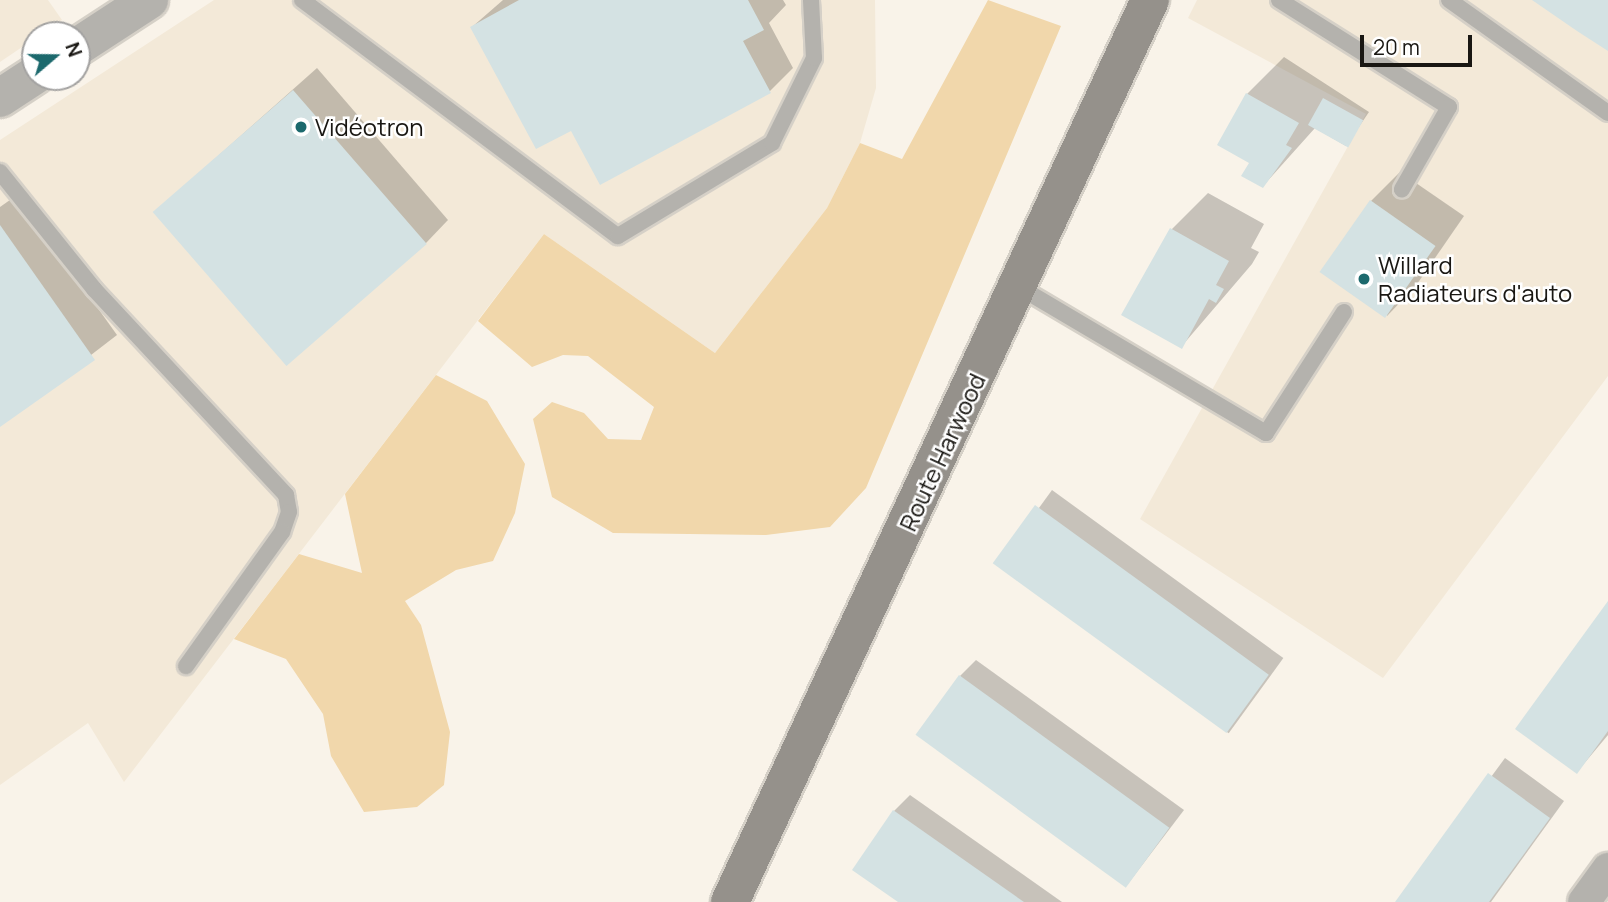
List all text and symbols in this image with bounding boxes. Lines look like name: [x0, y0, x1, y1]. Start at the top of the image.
north arrow: [21, 21, 91, 91]
scale bar: [1363, 21, 1475, 65]
text: 20 m: [1373, 33, 1420, 61]
text: N: [59, 39, 88, 60]
place label: Vidéotron: [315, 113, 424, 141]
marker: Vidéotron: [293, 119, 309, 135]
place label: Willard Radiateurs d'auto: [1378, 251, 1572, 307]
marker: Willard Radiateurs d'auto: [1356, 271, 1372, 287]
street label: Route Harwood: [893, 369, 991, 535]

